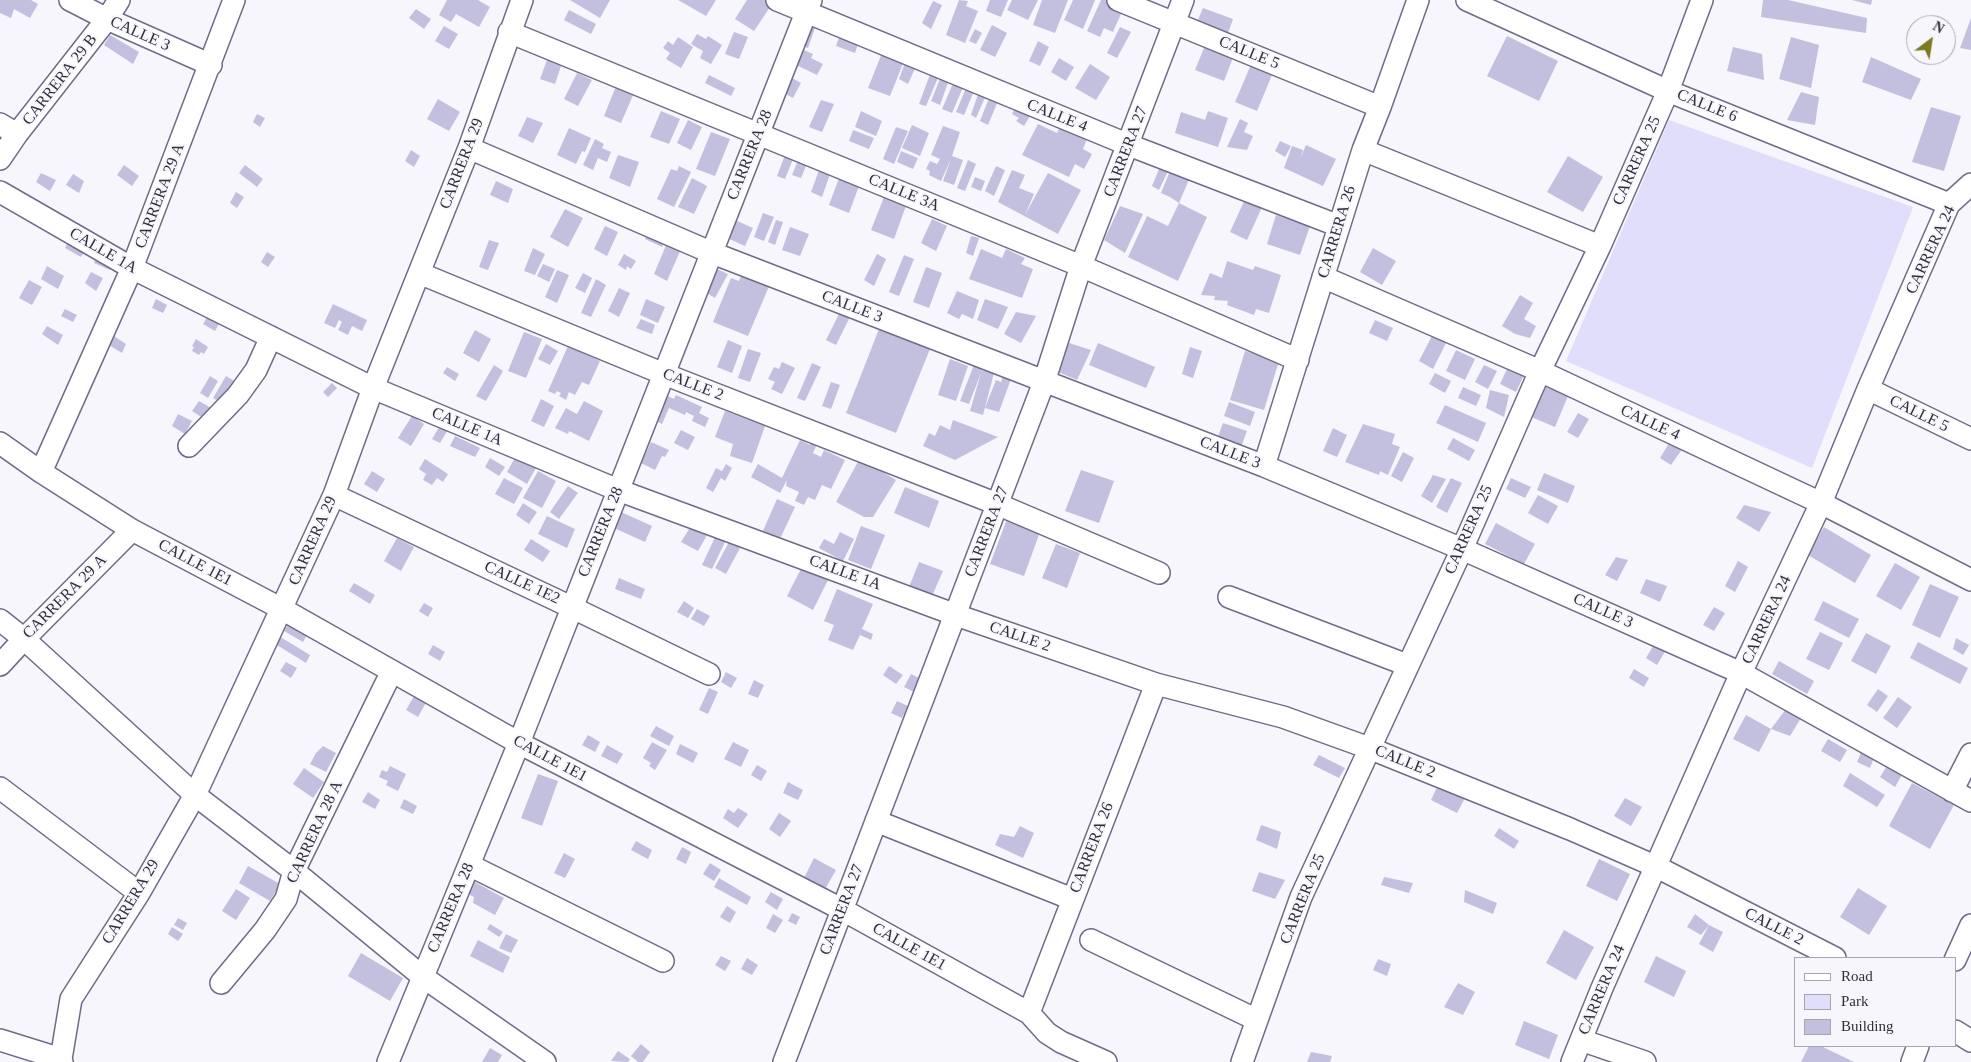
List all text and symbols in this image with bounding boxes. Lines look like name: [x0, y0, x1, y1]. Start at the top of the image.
street label: CALLE 3: [107, 12, 173, 56]
north arrow: [1906, 15, 1956, 65]
text: N: [1930, 19, 1947, 37]
street label: CARRERA 29 B: [18, 31, 102, 129]
street label: CALLE 5: [1216, 32, 1282, 74]
street label: CALLE 6: [1674, 85, 1740, 127]
street label: CALLE 4: [1024, 95, 1090, 137]
street label: CARRERA 27: [1100, 104, 1152, 200]
street label: CARRERA 28: [723, 107, 777, 203]
street label: CARRERA 25: [1609, 113, 1665, 209]
street label: CARRERA 29: [436, 116, 488, 212]
street label: CARRERA 29 A: [131, 141, 189, 251]
street label: CALLE 3A: [866, 170, 942, 216]
street label: CARRERA 26: [1314, 183, 1360, 281]
street label: CARRERA 24: [1902, 203, 1960, 297]
street label: CALLE 1A: [66, 224, 140, 278]
street label: CALLE 3: [819, 287, 885, 327]
street label: CALLE 2: [660, 365, 726, 405]
street label: CALLE 5: [1886, 391, 1952, 437]
street label: CALLE 4: [1617, 401, 1683, 445]
street label: CALLE 1A: [429, 403, 505, 451]
street label: CALLE 3: [1197, 433, 1263, 473]
street label: CARRERA 25: [1441, 482, 1497, 578]
street label: CARRERA 28: [574, 484, 628, 580]
street label: CARRERA 27: [961, 484, 1013, 580]
street label: CARRERA 29: [285, 493, 341, 589]
street label: CALLE 1E1: [155, 535, 235, 591]
street label: CARRERA 29 A: [19, 551, 111, 643]
street label: CALLE 1A: [806, 551, 884, 595]
street label: CALLE 1E2: [481, 557, 563, 609]
street label: CARRERA 24: [1738, 573, 1796, 667]
street label: CALLE 3: [1570, 589, 1636, 633]
street label: CALLE 2: [987, 618, 1053, 656]
street label: CALLE 1E1: [510, 731, 590, 787]
street label: CALLE 2: [1372, 741, 1438, 783]
street label: CARRERA 28 A: [283, 778, 347, 886]
street label: CARRERA 26: [1066, 800, 1118, 896]
street label: CARRERA 25: [1276, 851, 1330, 947]
street label: CARRERA 29: [98, 856, 164, 948]
street label: CARRERA 28: [423, 860, 479, 956]
street label: CARRERA 27: [816, 862, 868, 958]
street label: CALLE 2: [1741, 904, 1807, 950]
street label: CALLE 1E1: [869, 919, 949, 975]
street label: CARRERA 24: [1574, 942, 1630, 1038]
legend: [1794, 957, 1956, 1047]
text: Road: [1841, 968, 1873, 984]
text: Park: [1841, 993, 1869, 1009]
text: Building: [1841, 1018, 1894, 1034]

